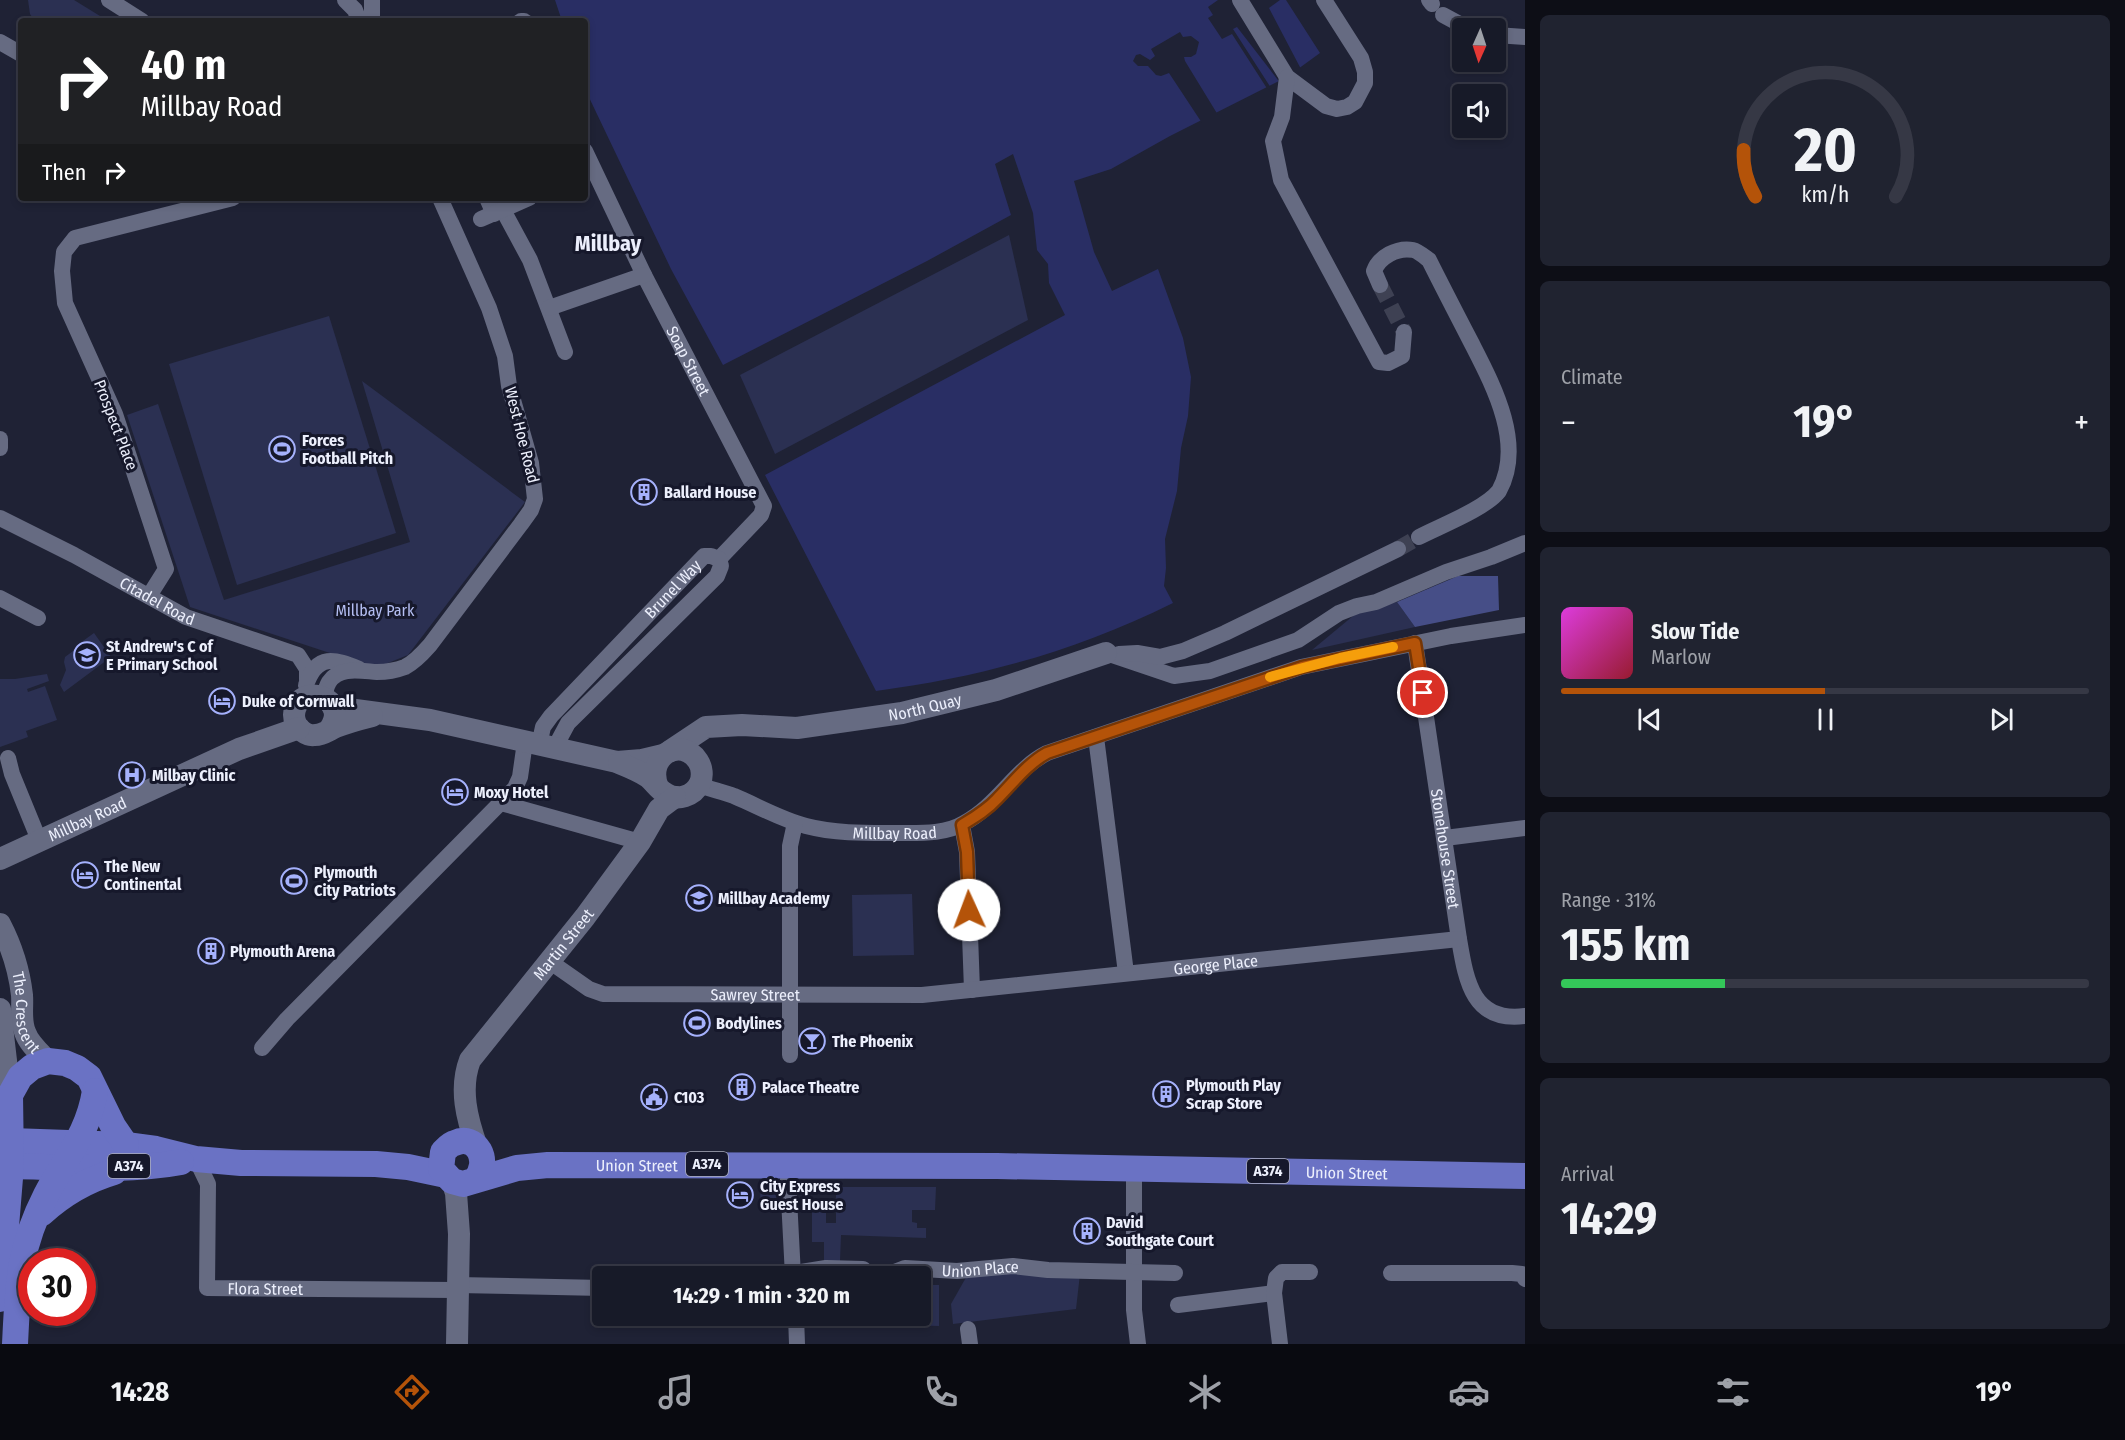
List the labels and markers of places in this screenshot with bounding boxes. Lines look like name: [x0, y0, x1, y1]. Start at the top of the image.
place label: Forces Football Pitch: [302, 431, 393, 468]
sports icon: Forces Football Pitch: [267, 434, 297, 464]
building icon: Ballard House: [629, 477, 659, 507]
place label: Ballard House: [664, 483, 756, 502]
place label: St Andrew's C of E Primary School: [106, 637, 218, 674]
school or university icon: St Andrew's C of E Primary School: [72, 640, 102, 670]
pin: [1397, 667, 1448, 718]
hotel icon: Duke of Cornwall: [207, 686, 237, 716]
place label: Duke of Cornwall: [242, 692, 355, 711]
hospital icon: Milbay Clinic: [117, 760, 147, 790]
place label: Milbay Clinic: [152, 766, 236, 785]
hotel icon: Moxy Hotel: [440, 777, 470, 807]
place label: Moxy Hotel: [474, 783, 549, 802]
place label: The New Continental: [104, 857, 182, 894]
hotel icon: The New Continental: [70, 860, 100, 890]
place label: Plymouth City Patriots: [314, 863, 396, 900]
sports icon: Plymouth City Patriots: [279, 866, 309, 896]
school or university icon: Millbay Academy: [684, 883, 714, 913]
place label: Millbay Academy: [718, 889, 830, 908]
building icon: Plymouth Arena: [196, 936, 226, 966]
place label: Plymouth Arena: [230, 942, 335, 961]
sports icon: Bodylines: [682, 1008, 712, 1038]
place label: Bodylines: [716, 1014, 782, 1033]
bar icon: The Phoenix: [797, 1026, 827, 1056]
place label: The Phoenix: [832, 1032, 914, 1051]
building icon: Palace Theatre: [727, 1072, 757, 1102]
place label: Plymouth Play Scrap Store: [1186, 1076, 1281, 1113]
place label: Palace Theatre: [762, 1078, 859, 1097]
building icon: Plymouth Play Scrap Store: [1151, 1079, 1181, 1109]
public building icon: C103: [639, 1082, 669, 1112]
place label: C103: [674, 1088, 705, 1107]
place label: City Express Guest House: [760, 1177, 843, 1214]
hotel icon: City Express Guest House: [725, 1180, 755, 1210]
place label: David Southgate Court: [1106, 1213, 1214, 1250]
building icon: David Southgate Court: [1072, 1216, 1102, 1246]

